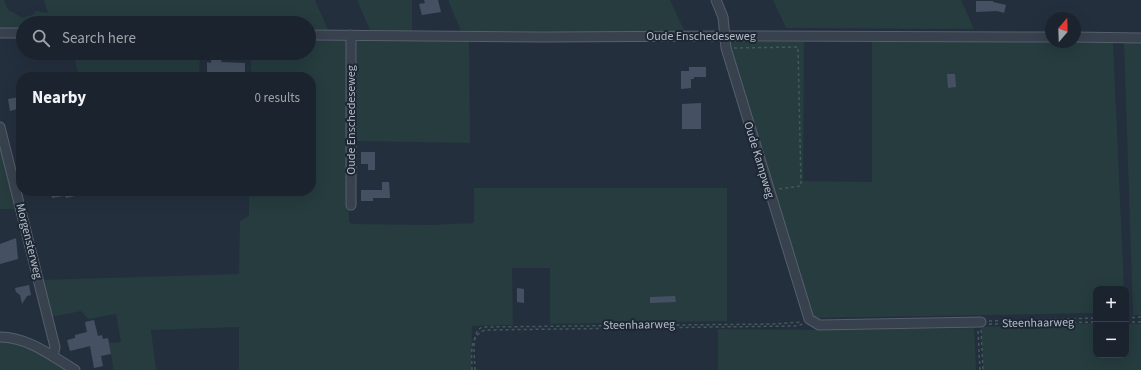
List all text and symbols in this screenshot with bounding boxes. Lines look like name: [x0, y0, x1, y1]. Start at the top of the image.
north arrow: [1045, 12, 1081, 48]
search box: [16, 16, 316, 60]
icon: search: [30, 27, 52, 49]
text: Search here: [62, 28, 136, 49]
street label: Oude Enschedeseweg: [646, 28, 756, 45]
street label: Oude Enschedeseweg: [343, 65, 360, 175]
text: Nearby: [32, 86, 86, 110]
text: 0 results: [255, 89, 300, 107]
street label: Oude Kampweg: [739, 119, 779, 201]
street label: Morgensterweg: [11, 202, 47, 280]
map controls: [1093, 286, 1129, 358]
button: +: [1093, 286, 1129, 322]
street label: Steenhaarweg: [1002, 314, 1074, 332]
street label: Steenhaarweg: [603, 316, 675, 334]
button: −: [1093, 322, 1129, 358]

